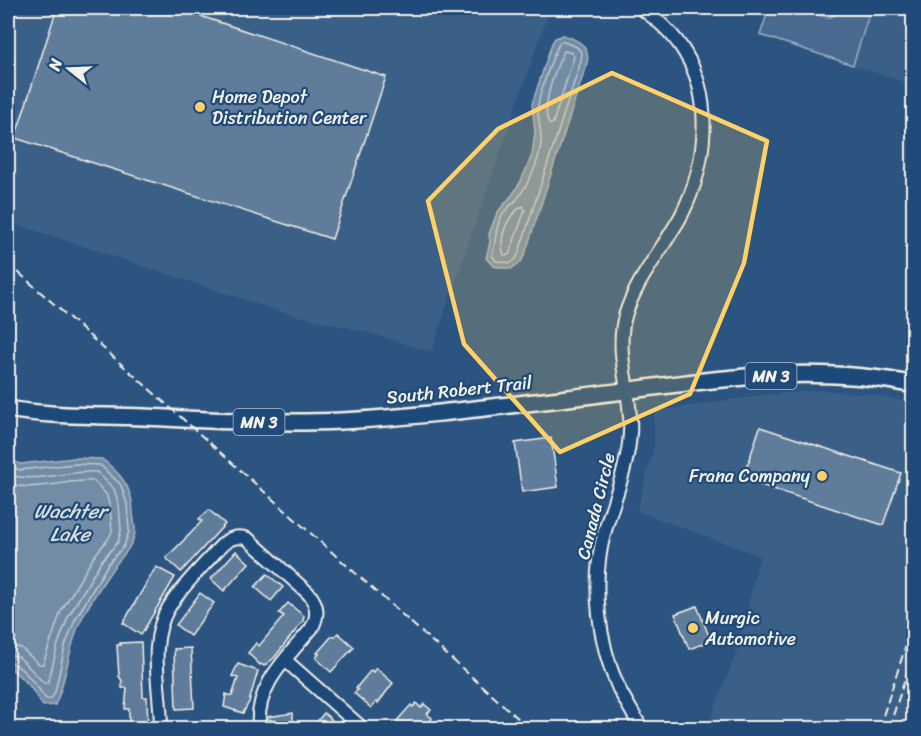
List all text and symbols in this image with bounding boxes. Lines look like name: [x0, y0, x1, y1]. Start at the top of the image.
north arrow: [39, 39, 99, 99]
text: N: [39, 54, 71, 75]
place label: Home Depot Distribution Center: [212, 81, 368, 134]
marker: Home Depot Distribution Center: [193, 100, 207, 114]
road number: MN 3: [746, 363, 796, 389]
street label: South Robert Trail: [385, 366, 534, 414]
road number: MN 3: [234, 409, 284, 435]
street label: Canada Circle: [567, 449, 625, 563]
place label: Frana Company: [689, 460, 811, 492]
marker: Frana Company: [815, 469, 829, 483]
water label: Wachter Lake: [34, 494, 110, 552]
place label: Murgic Automotive: [704, 602, 796, 655]
marker: Murgic Automotive: [686, 621, 700, 635]

